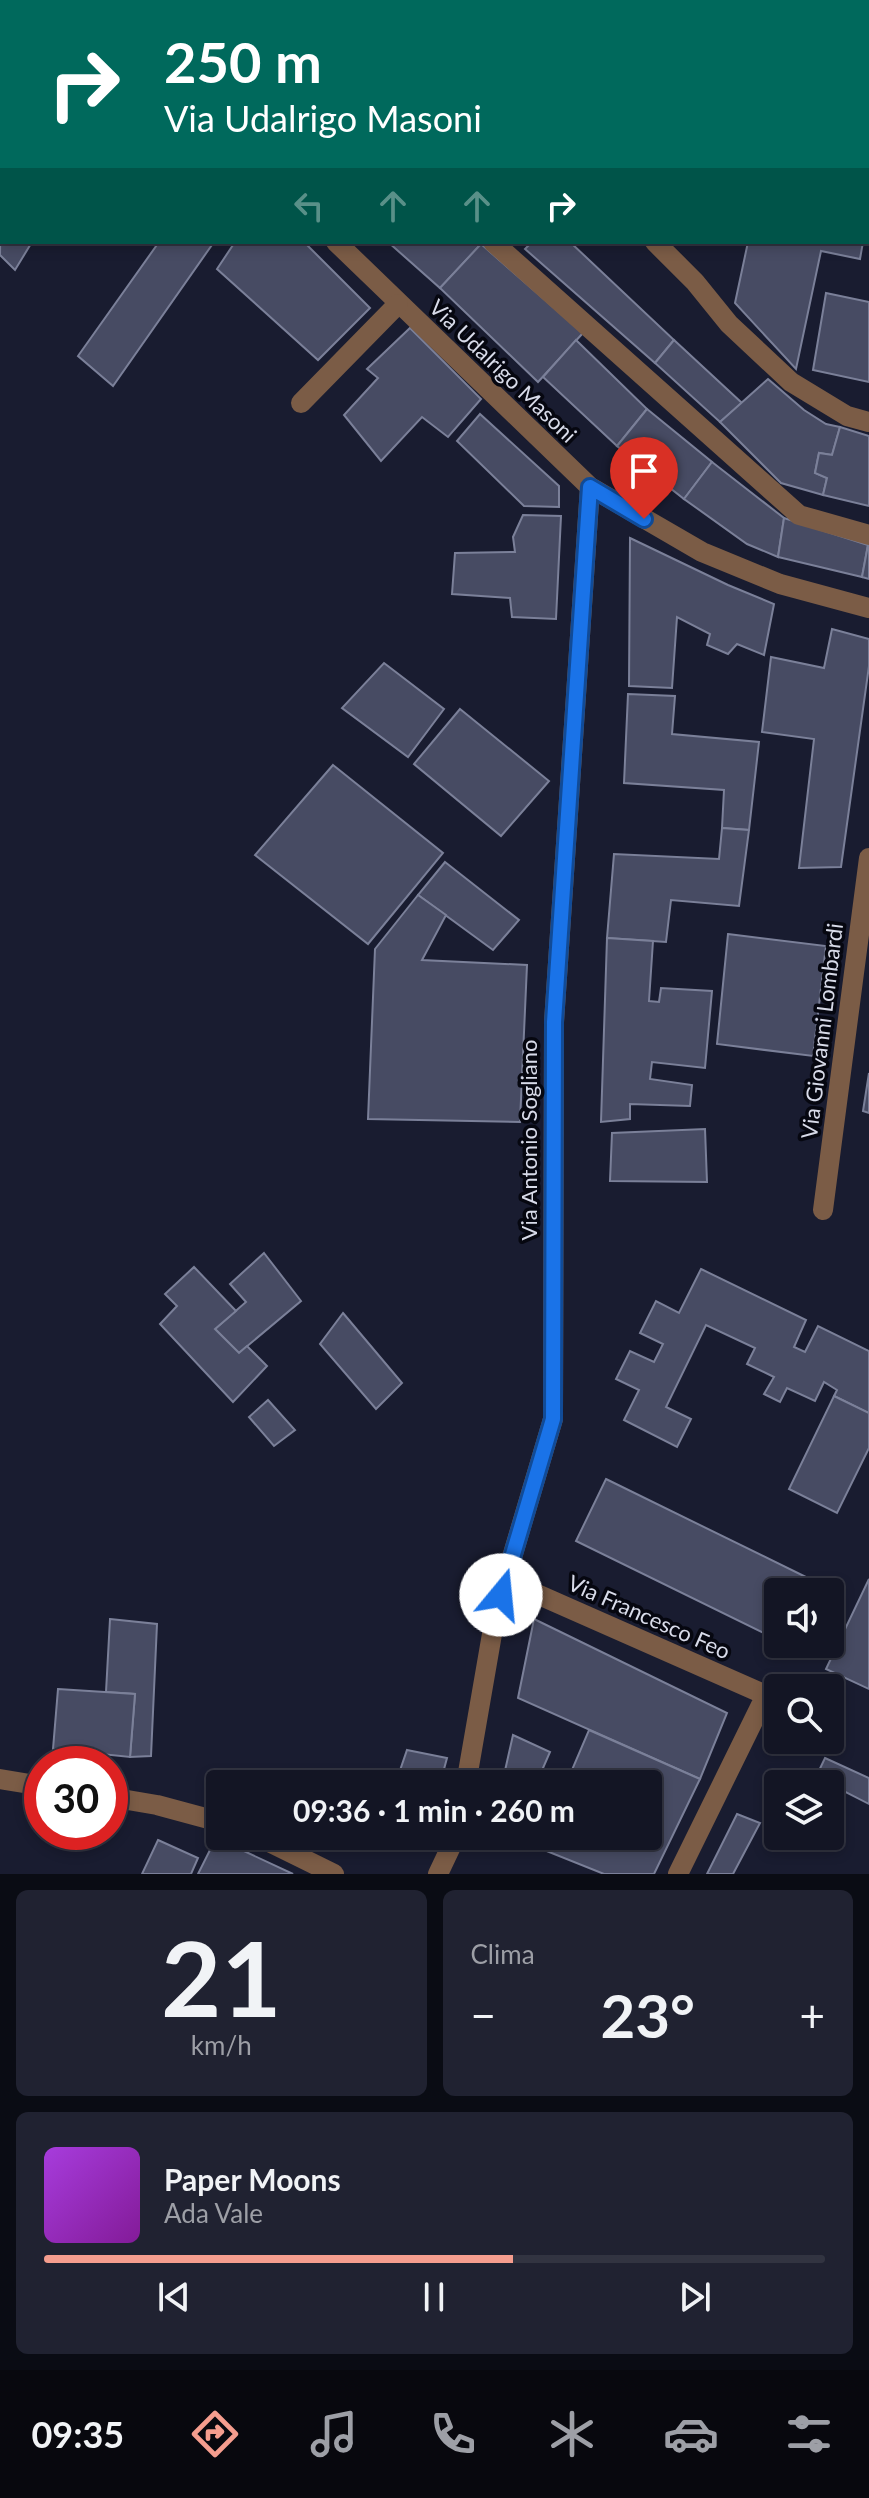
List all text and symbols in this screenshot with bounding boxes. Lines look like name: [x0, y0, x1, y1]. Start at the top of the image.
text: 250 m: [164, 28, 322, 95]
icon: right: [32, 32, 136, 136]
text: Via Udalrigo Masoni: [164, 96, 482, 140]
icon: left: [287, 184, 331, 228]
icon: ahead: [371, 184, 415, 228]
icon: ahead: [455, 184, 499, 228]
icon: right: [539, 184, 583, 228]
street label: Via Udalrigo Masoni: [424, 293, 583, 448]
pin: [610, 437, 678, 519]
icon: arrive: [622, 449, 666, 493]
street label: Via Giovanni Lombardi: [795, 922, 848, 1140]
street label: Via Antonio Sogliano: [515, 1040, 542, 1240]
position arrow: [459, 1553, 543, 1637]
street label: Via Francesco Feo: [564, 1569, 735, 1664]
map controls: [764, 1578, 844, 1850]
button: sound: [764, 1578, 844, 1658]
button: search: [764, 1674, 844, 1754]
speed limit sign: 30: [24, 1746, 128, 1850]
button: layers: [764, 1770, 844, 1850]
text: 09:36 · 1 min · 260 m: [293, 1792, 575, 1828]
text: 21: [161, 1914, 282, 2039]
text: Clima: [471, 1938, 535, 1970]
text: 23°: [600, 1979, 695, 2051]
text: −: [471, 1989, 496, 2041]
text: +: [799, 1989, 825, 2041]
text: km/h: [191, 2029, 252, 2061]
text: Paper Moons: [164, 2161, 341, 2197]
text: Ada Vale: [164, 2197, 263, 2229]
icon: previous: [152, 2275, 196, 2319]
icon: pause: [412, 2275, 456, 2319]
icon: next: [673, 2275, 717, 2319]
icon: directions: [187, 2406, 243, 2462]
icon: music: [306, 2406, 362, 2462]
icon: phone: [425, 2406, 481, 2462]
icon: climate: [544, 2406, 600, 2462]
icon: car: [663, 2406, 719, 2462]
icon: filters: [781, 2406, 837, 2462]
text: 09:35: [31, 2412, 124, 2456]

